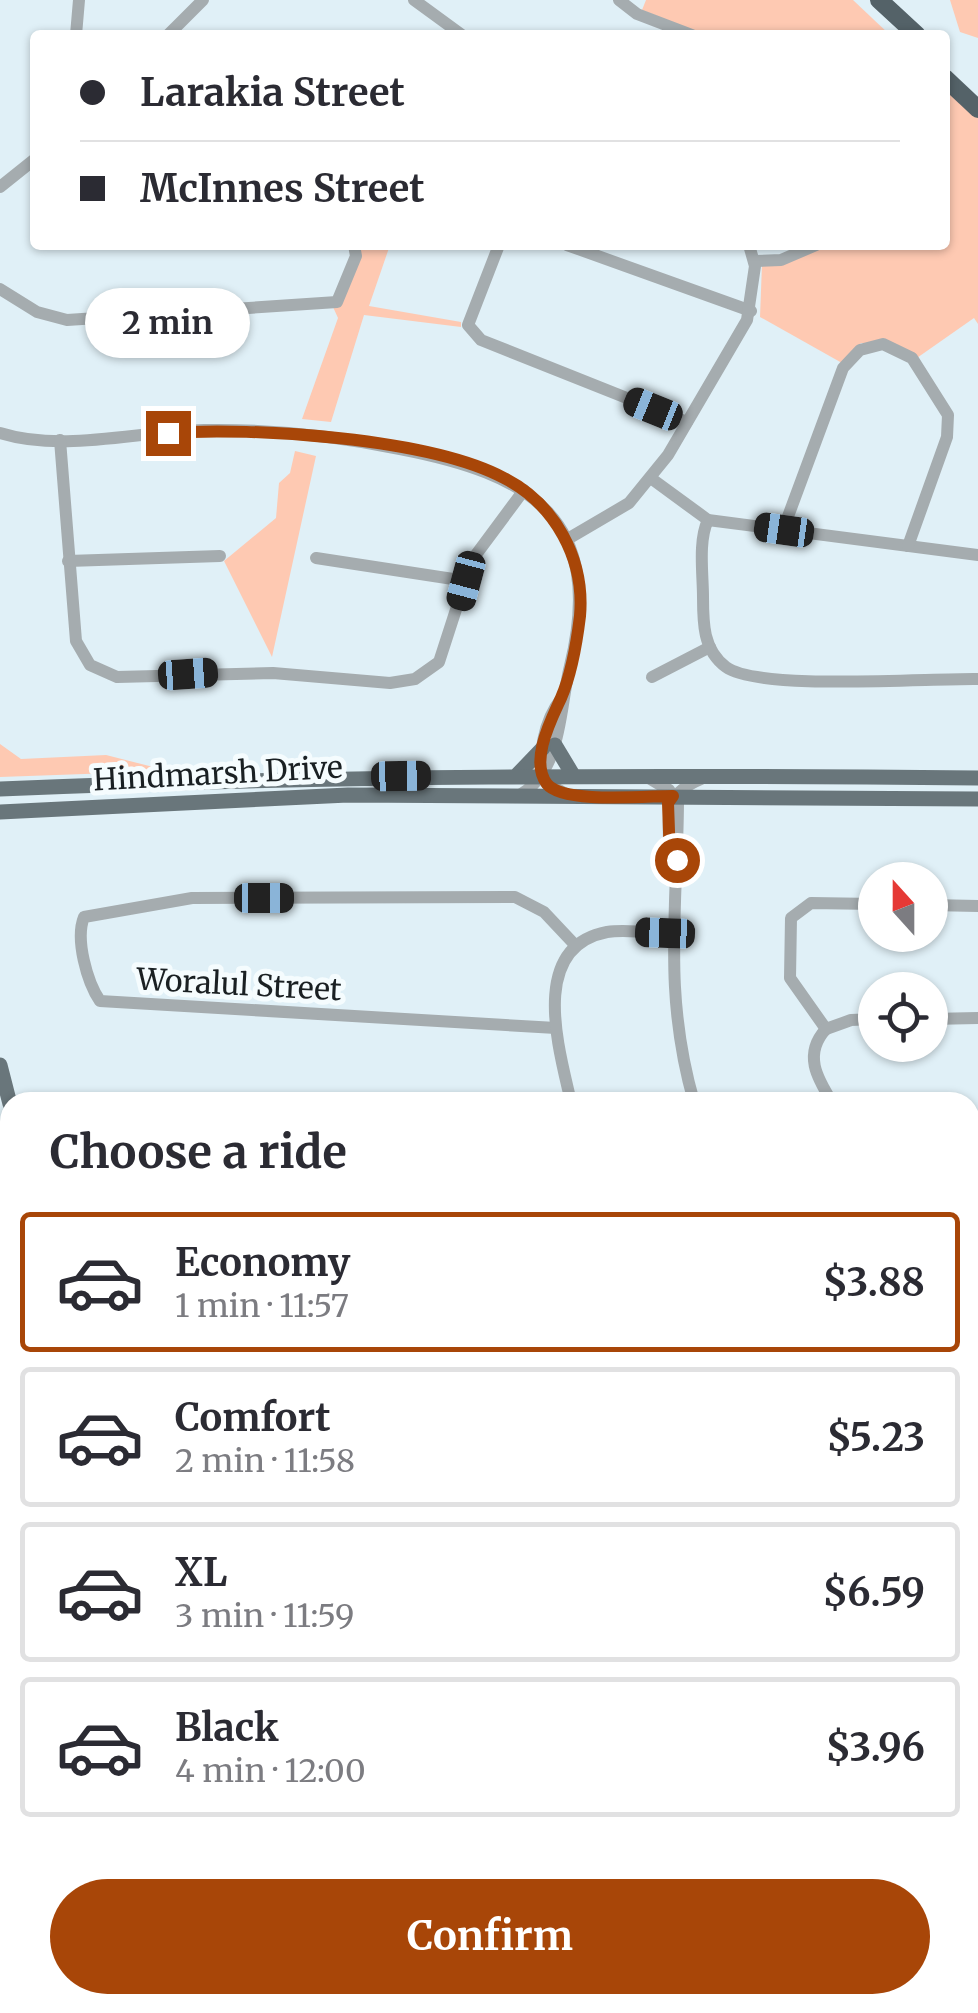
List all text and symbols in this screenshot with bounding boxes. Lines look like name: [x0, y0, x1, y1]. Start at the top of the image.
text: Larakia Street: [140, 69, 405, 116]
text: McInnes Street: [140, 165, 425, 212]
callout: 2 min: [86, 288, 250, 358]
text: 2 min: [122, 303, 213, 343]
car: [620, 384, 686, 434]
route end: [146, 411, 191, 456]
car: [752, 511, 816, 549]
car: [444, 548, 488, 614]
car: [157, 657, 219, 691]
street label: Hindmarsh Drive: [92, 747, 344, 799]
car: [371, 760, 431, 792]
route start: [655, 838, 700, 883]
north arrow: [858, 862, 948, 952]
map controls: [858, 862, 948, 1062]
car: [234, 883, 294, 913]
car: [634, 917, 696, 949]
street label: Woralul Street: [135, 960, 343, 1008]
button: locate: [858, 972, 948, 1062]
text: Choose a ride: [50, 1124, 347, 1180]
icon: car: [55, 1237, 145, 1327]
text: Economy: [175, 1239, 350, 1286]
text: $3.88: [823, 1259, 925, 1306]
text: 1 min · 11:57: [175, 1286, 349, 1326]
icon: car: [55, 1392, 145, 1482]
text: Comfort: [175, 1394, 331, 1441]
text: $5.23: [827, 1414, 925, 1461]
text: 2 min · 11:58: [175, 1441, 355, 1481]
icon: car: [55, 1547, 145, 1637]
text: XL: [175, 1549, 227, 1596]
text: $6.59: [822, 1569, 925, 1616]
text: 3 min · 11:59: [175, 1596, 354, 1636]
icon: car: [55, 1702, 145, 1792]
text: Black: [175, 1704, 279, 1751]
text: $3.96: [825, 1724, 925, 1771]
text: 4 min · 12:00: [175, 1751, 366, 1791]
button: Confirm: [50, 1879, 930, 1994]

